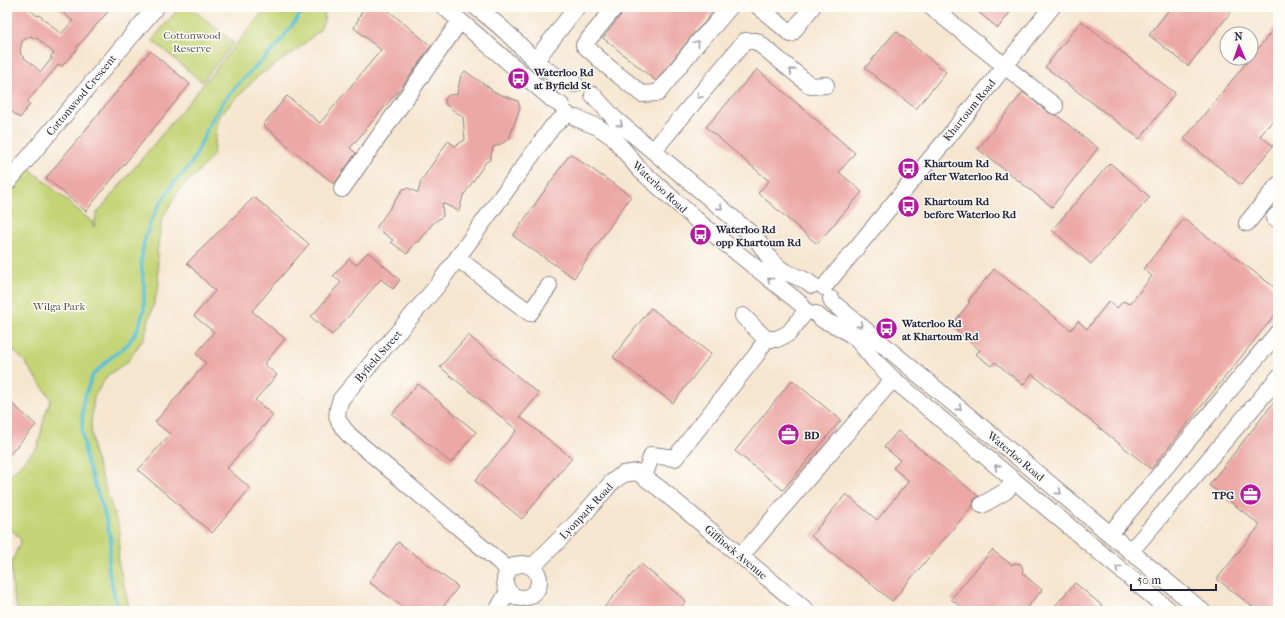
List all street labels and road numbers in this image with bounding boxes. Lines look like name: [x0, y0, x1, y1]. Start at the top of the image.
street label: Cottonwood Crescent: [44, 52, 119, 139]
street label: Khartoum Road: [941, 76, 999, 144]
street label: Waterloo Road: [629, 158, 690, 217]
street label: Byfield Street: [352, 328, 405, 385]
street label: Waterloo Road: [984, 428, 1047, 485]
street label: Lyonpark Road: [557, 480, 616, 542]
street label: Giffnock Avenue: [702, 522, 770, 583]

